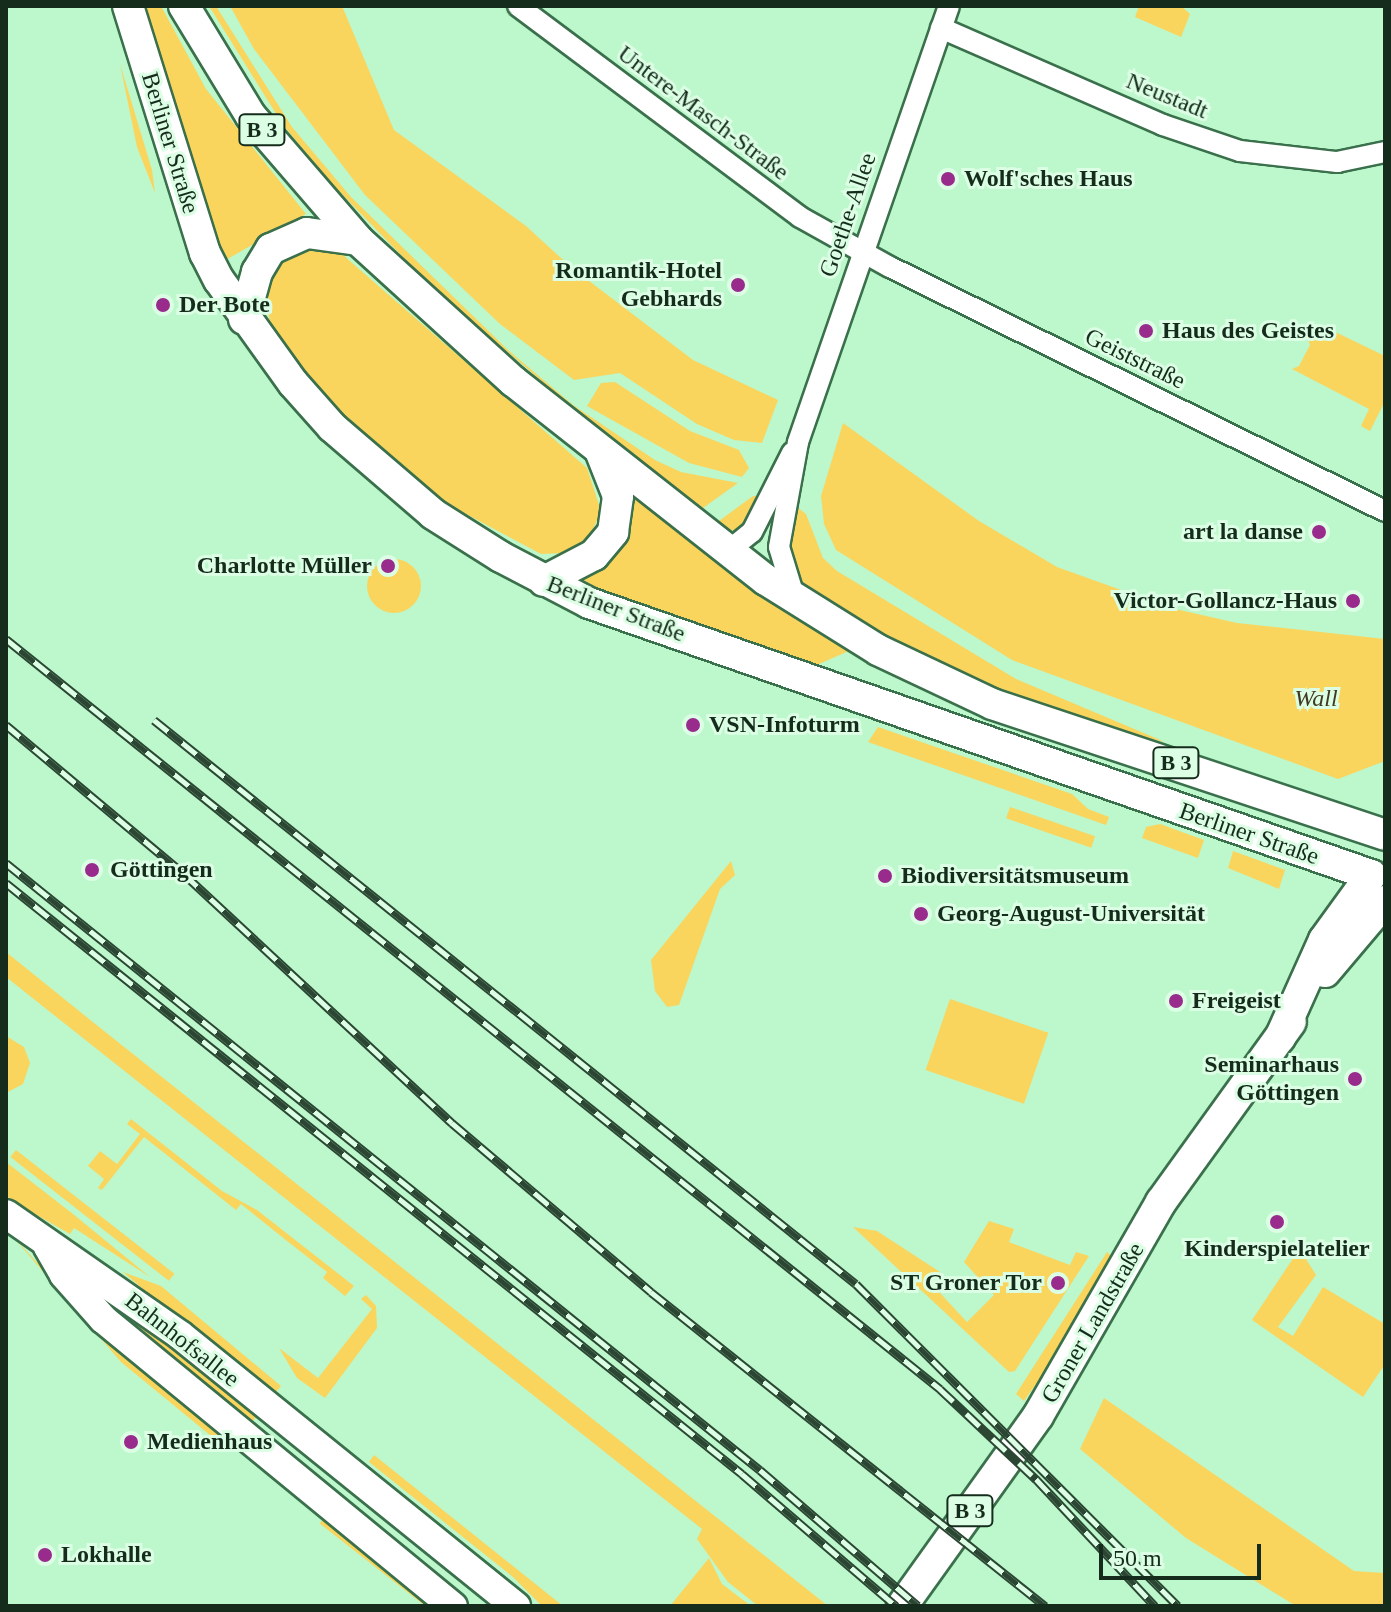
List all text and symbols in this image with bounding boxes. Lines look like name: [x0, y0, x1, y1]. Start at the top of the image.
street label: Untere-Masch-Straße: [612, 39, 794, 187]
street label: Neustadt: [1122, 67, 1212, 125]
street label: Berliner Straße: [135, 69, 205, 217]
road number: B 3: [238, 112, 286, 148]
street label: Goethe-Allee: [813, 149, 883, 281]
place label: Wolf'sches Haus: [964, 165, 1133, 193]
marker: Wolf'sches Haus: [939, 170, 957, 188]
place label: Romantik-Hotel Gebhards: [555, 257, 722, 313]
marker: Romantik-Hotel Gebhards: [729, 276, 747, 294]
place label: Der Bote: [179, 291, 270, 319]
marker: Der Bote: [154, 296, 172, 314]
place label: Haus des Geistes: [1162, 317, 1334, 345]
street label: Geiststraße: [1080, 322, 1190, 396]
marker: Haus des Geistes: [1137, 322, 1155, 340]
place label: art la danse: [1183, 518, 1303, 546]
marker: art la danse: [1310, 523, 1328, 541]
place label: Charlotte Müller: [197, 552, 372, 580]
marker: Charlotte Müller: [379, 557, 397, 575]
street label: Berliner Straße: [543, 569, 689, 649]
place label: Victor-Gollancz-Haus: [1113, 587, 1337, 615]
marker: Victor-Gollancz-Haus: [1344, 592, 1362, 610]
park label: Wall: [1294, 685, 1338, 713]
place label: VSN-Infoturm: [709, 711, 860, 739]
marker: VSN-Infoturm: [684, 716, 702, 734]
road number: B 3: [1152, 745, 1200, 781]
street label: Berliner Straße: [1175, 797, 1323, 871]
place label: Göttingen: [110, 856, 213, 884]
marker: Göttingen: [81, 859, 103, 881]
place label: Biodiversitätsmuseum: [901, 862, 1129, 890]
marker: Biodiversitätsmuseum: [876, 867, 894, 885]
place label: Georg-August-Universität: [937, 900, 1205, 928]
marker: Georg-August-Universität: [912, 905, 930, 923]
place label: Freigeist: [1192, 987, 1281, 1015]
marker: Freigeist: [1167, 992, 1185, 1010]
place label: Seminarhaus Göttingen: [1204, 1051, 1339, 1107]
marker: Seminarhaus Göttingen: [1346, 1070, 1364, 1088]
marker: Kinderspielatelier: [1268, 1213, 1286, 1231]
place label: Kinderspielatelier: [1184, 1235, 1370, 1263]
street label: Groner Landstraße: [1035, 1238, 1151, 1408]
place label: ST Groner Tor: [889, 1269, 1042, 1297]
marker: ST Groner Tor: [1049, 1274, 1067, 1292]
street label: Bahnhofsallee: [119, 1286, 245, 1394]
place label: Medienhaus: [147, 1428, 272, 1456]
marker: Medienhaus: [122, 1433, 140, 1451]
road number: B 3: [946, 1493, 994, 1529]
scale bar: [1103, 1528, 1265, 1578]
place label: Lokhalle: [61, 1541, 152, 1569]
text: 50 m: [1113, 1545, 1162, 1571]
marker: Lokhalle: [36, 1546, 54, 1564]

